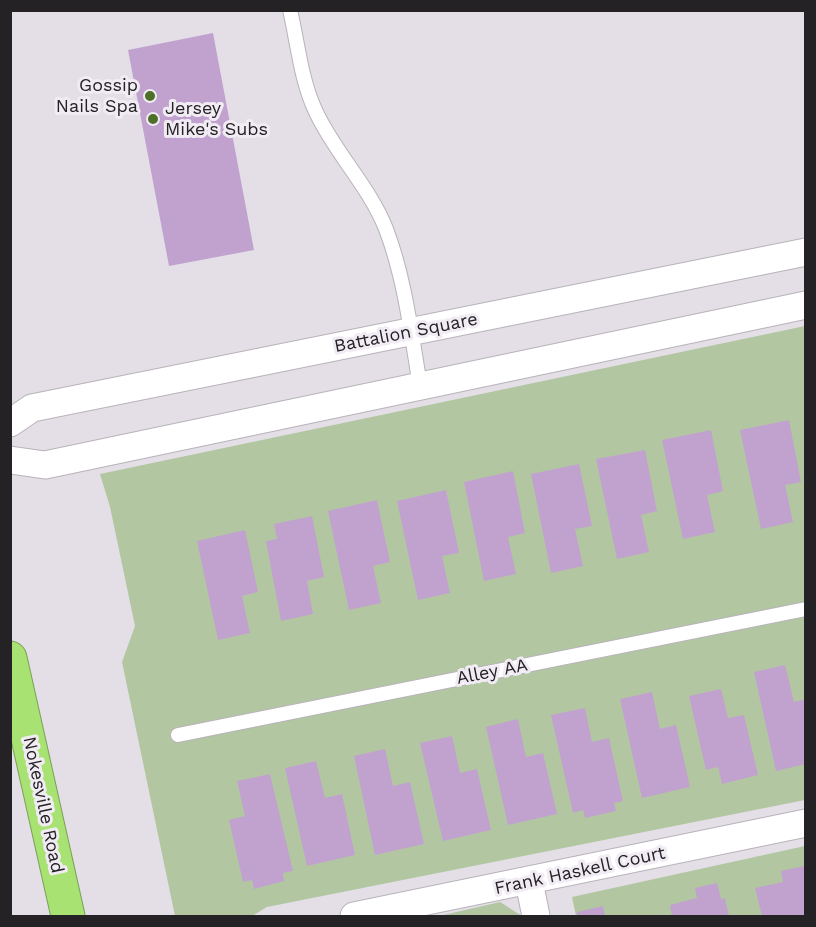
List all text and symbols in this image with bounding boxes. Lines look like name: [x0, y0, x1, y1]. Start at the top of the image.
place label: Gossip Nails Spa: [56, 75, 138, 118]
marker: Gossip Nails Spa: [143, 89, 157, 103]
place label: Jersey Mike's Subs: [165, 98, 268, 140]
marker: Jersey Mike's Subs: [146, 112, 160, 126]
street label: Battalion Square: [332, 309, 480, 357]
street label: Alley AA: [455, 655, 529, 689]
street label: Nokesville Road: [18, 735, 68, 875]
street label: Frank Haskell Court: [493, 842, 667, 900]

